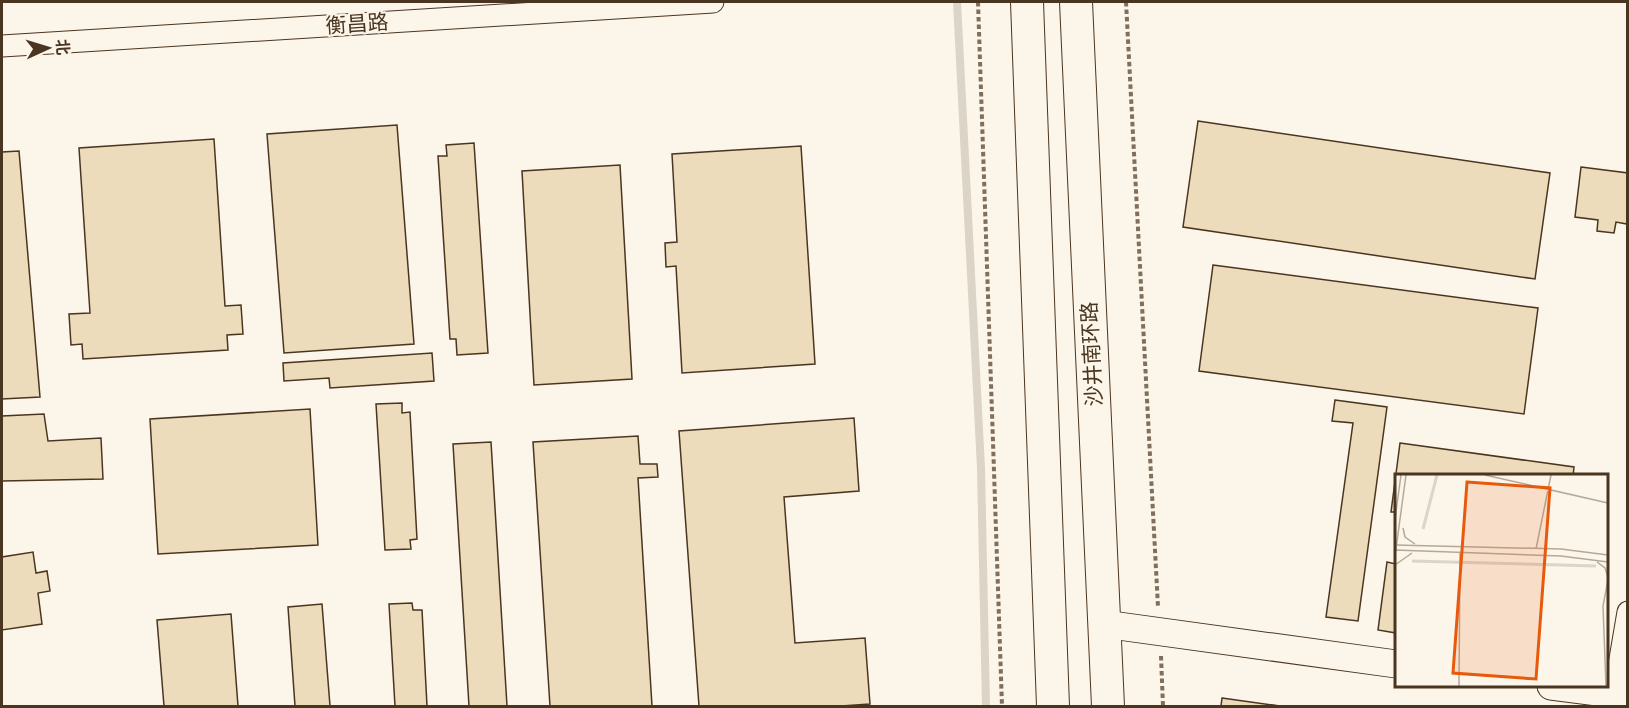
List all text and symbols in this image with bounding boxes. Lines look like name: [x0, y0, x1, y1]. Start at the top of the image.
street label: 衡昌路: [325, 10, 389, 38]
north arrow: [18, 18, 78, 78]
text: 北: [52, 38, 73, 56]
street label: 沙井南环路: [1077, 301, 1107, 407]
inset map: [1395, 474, 1608, 687]

